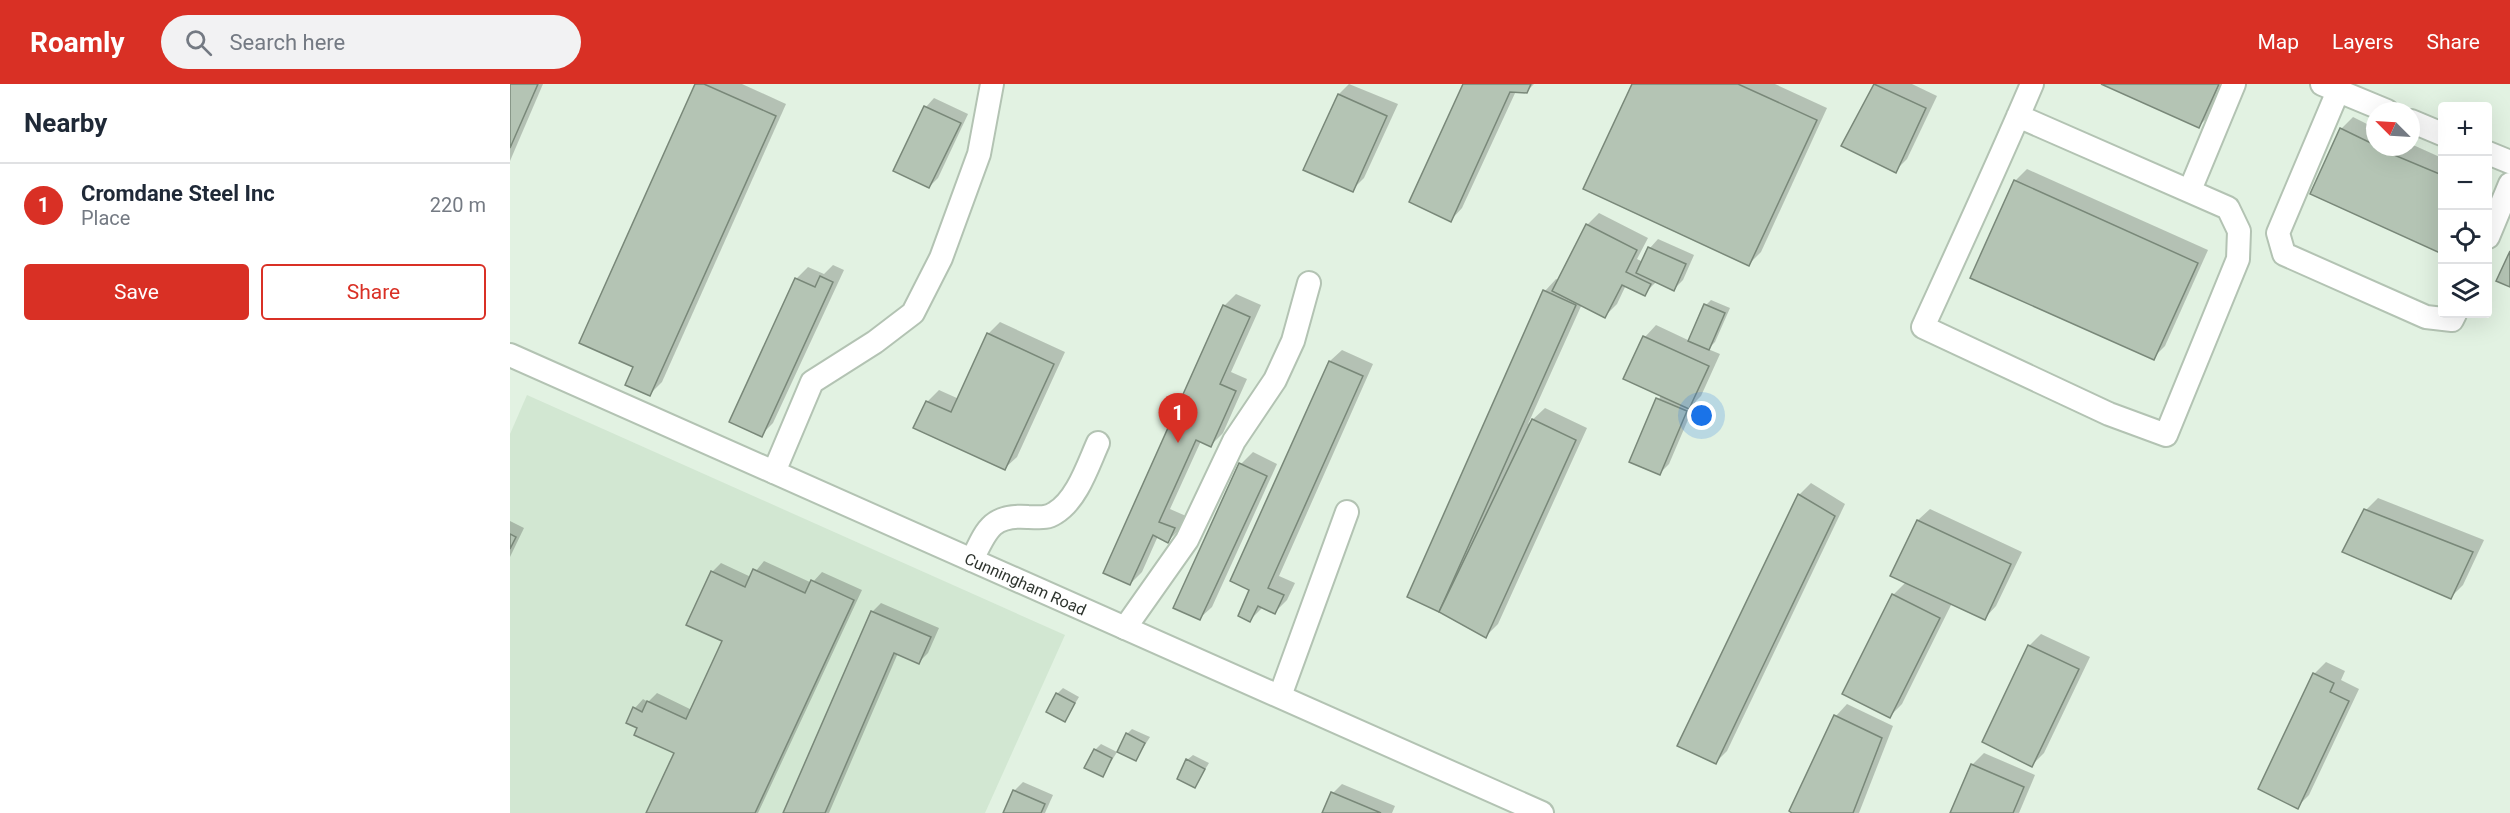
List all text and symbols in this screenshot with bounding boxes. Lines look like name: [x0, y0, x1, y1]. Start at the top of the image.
search box: [161, 15, 581, 69]
text: Roamly: [30, 26, 125, 59]
icon: search: [182, 26, 215, 59]
text: Search here: [230, 30, 345, 55]
text: Map: [2257, 30, 2299, 54]
text: Layers: [2332, 30, 2393, 54]
text: Share: [2426, 30, 2480, 54]
north arrow: [2366, 102, 2420, 156]
map controls: [2438, 102, 2492, 318]
button: +: [2438, 102, 2492, 156]
text: Nearby: [24, 108, 107, 138]
button: −: [2438, 156, 2492, 210]
text: Cromdane Steel Inc: [81, 181, 275, 206]
text: 1: [38, 193, 49, 217]
text: 220 m: [430, 193, 486, 217]
text: Place: [81, 206, 130, 230]
button: locate: [2438, 210, 2492, 264]
button: Save: [24, 264, 249, 320]
button: Share: [261, 264, 486, 320]
button: layers: [2438, 264, 2492, 318]
pin: 1: [1158, 394, 1198, 443]
your location: [1687, 401, 1716, 430]
street label: Cunningham Road: [962, 549, 1089, 619]

